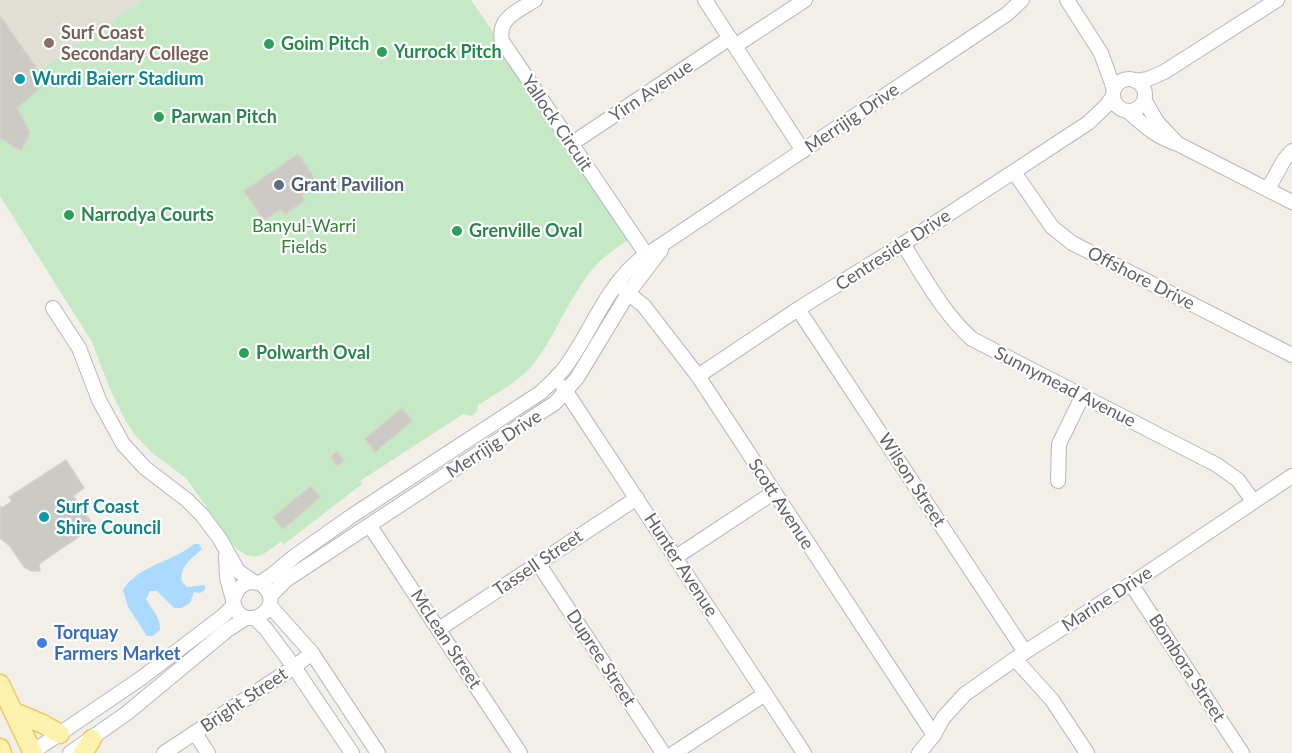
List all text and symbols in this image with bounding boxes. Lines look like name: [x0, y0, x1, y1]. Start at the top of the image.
place label: Surf Coast Secondary College: [61, 21, 209, 64]
place label: Goim Pitch: [281, 32, 369, 54]
marker: Surf Coast Secondary College: [42, 36, 56, 50]
marker: Goim Pitch: [262, 37, 276, 51]
place label: Yurrock Pitch: [393, 40, 502, 62]
marker: Yurrock Pitch: [375, 45, 389, 59]
street label: Yirn Avenue: [605, 54, 696, 126]
place label: Wurdi Baierr Stadium: [32, 67, 204, 89]
street label: Yallock Circuit: [518, 70, 598, 175]
marker: Wurdi Baierr Stadium: [13, 72, 27, 86]
street label: Merrijig Drive: [800, 78, 903, 157]
place label: Parwan Pitch: [171, 105, 277, 127]
marker: Parwan Pitch: [152, 110, 166, 124]
place label: Grant Pavilion: [291, 173, 404, 195]
marker: Grant Pavilion: [272, 178, 286, 192]
place label: Narrodya Courts: [81, 203, 214, 225]
street label: Centreside Drive: [831, 204, 954, 295]
marker: Narrodya Courts: [62, 208, 76, 222]
park label: Banyul-Warri Fields: [252, 214, 356, 257]
place label: Grenville Oval: [469, 219, 582, 241]
marker: Grenville Oval: [450, 224, 464, 238]
street label: Offshore Drive: [1084, 241, 1199, 314]
place label: Polwarth Oval: [256, 341, 370, 363]
street label: Sunnymead Avenue: [991, 341, 1140, 431]
marker: Polwarth Oval: [237, 346, 251, 360]
street label: Merrijig Drive: [442, 404, 545, 482]
street label: Wilson Street: [874, 429, 952, 531]
street label: Scott Avenue: [744, 454, 819, 553]
place label: Surf Coast Shire Council: [56, 495, 161, 538]
street label: Hunter Avenue: [640, 508, 724, 620]
marker: Surf Coast Shire Council: [37, 510, 51, 524]
street label: Tassell Street: [489, 524, 587, 600]
street label: Marine Drive: [1057, 561, 1156, 636]
street label: McLean Street: [407, 585, 487, 693]
street label: Dupree Street: [562, 605, 642, 710]
street label: Bombora Street: [1145, 609, 1231, 726]
place label: Torquay Farmers Market: [54, 621, 181, 664]
marker: Torquay Farmers Market: [35, 636, 49, 650]
street label: Bright Street: [196, 662, 292, 736]

